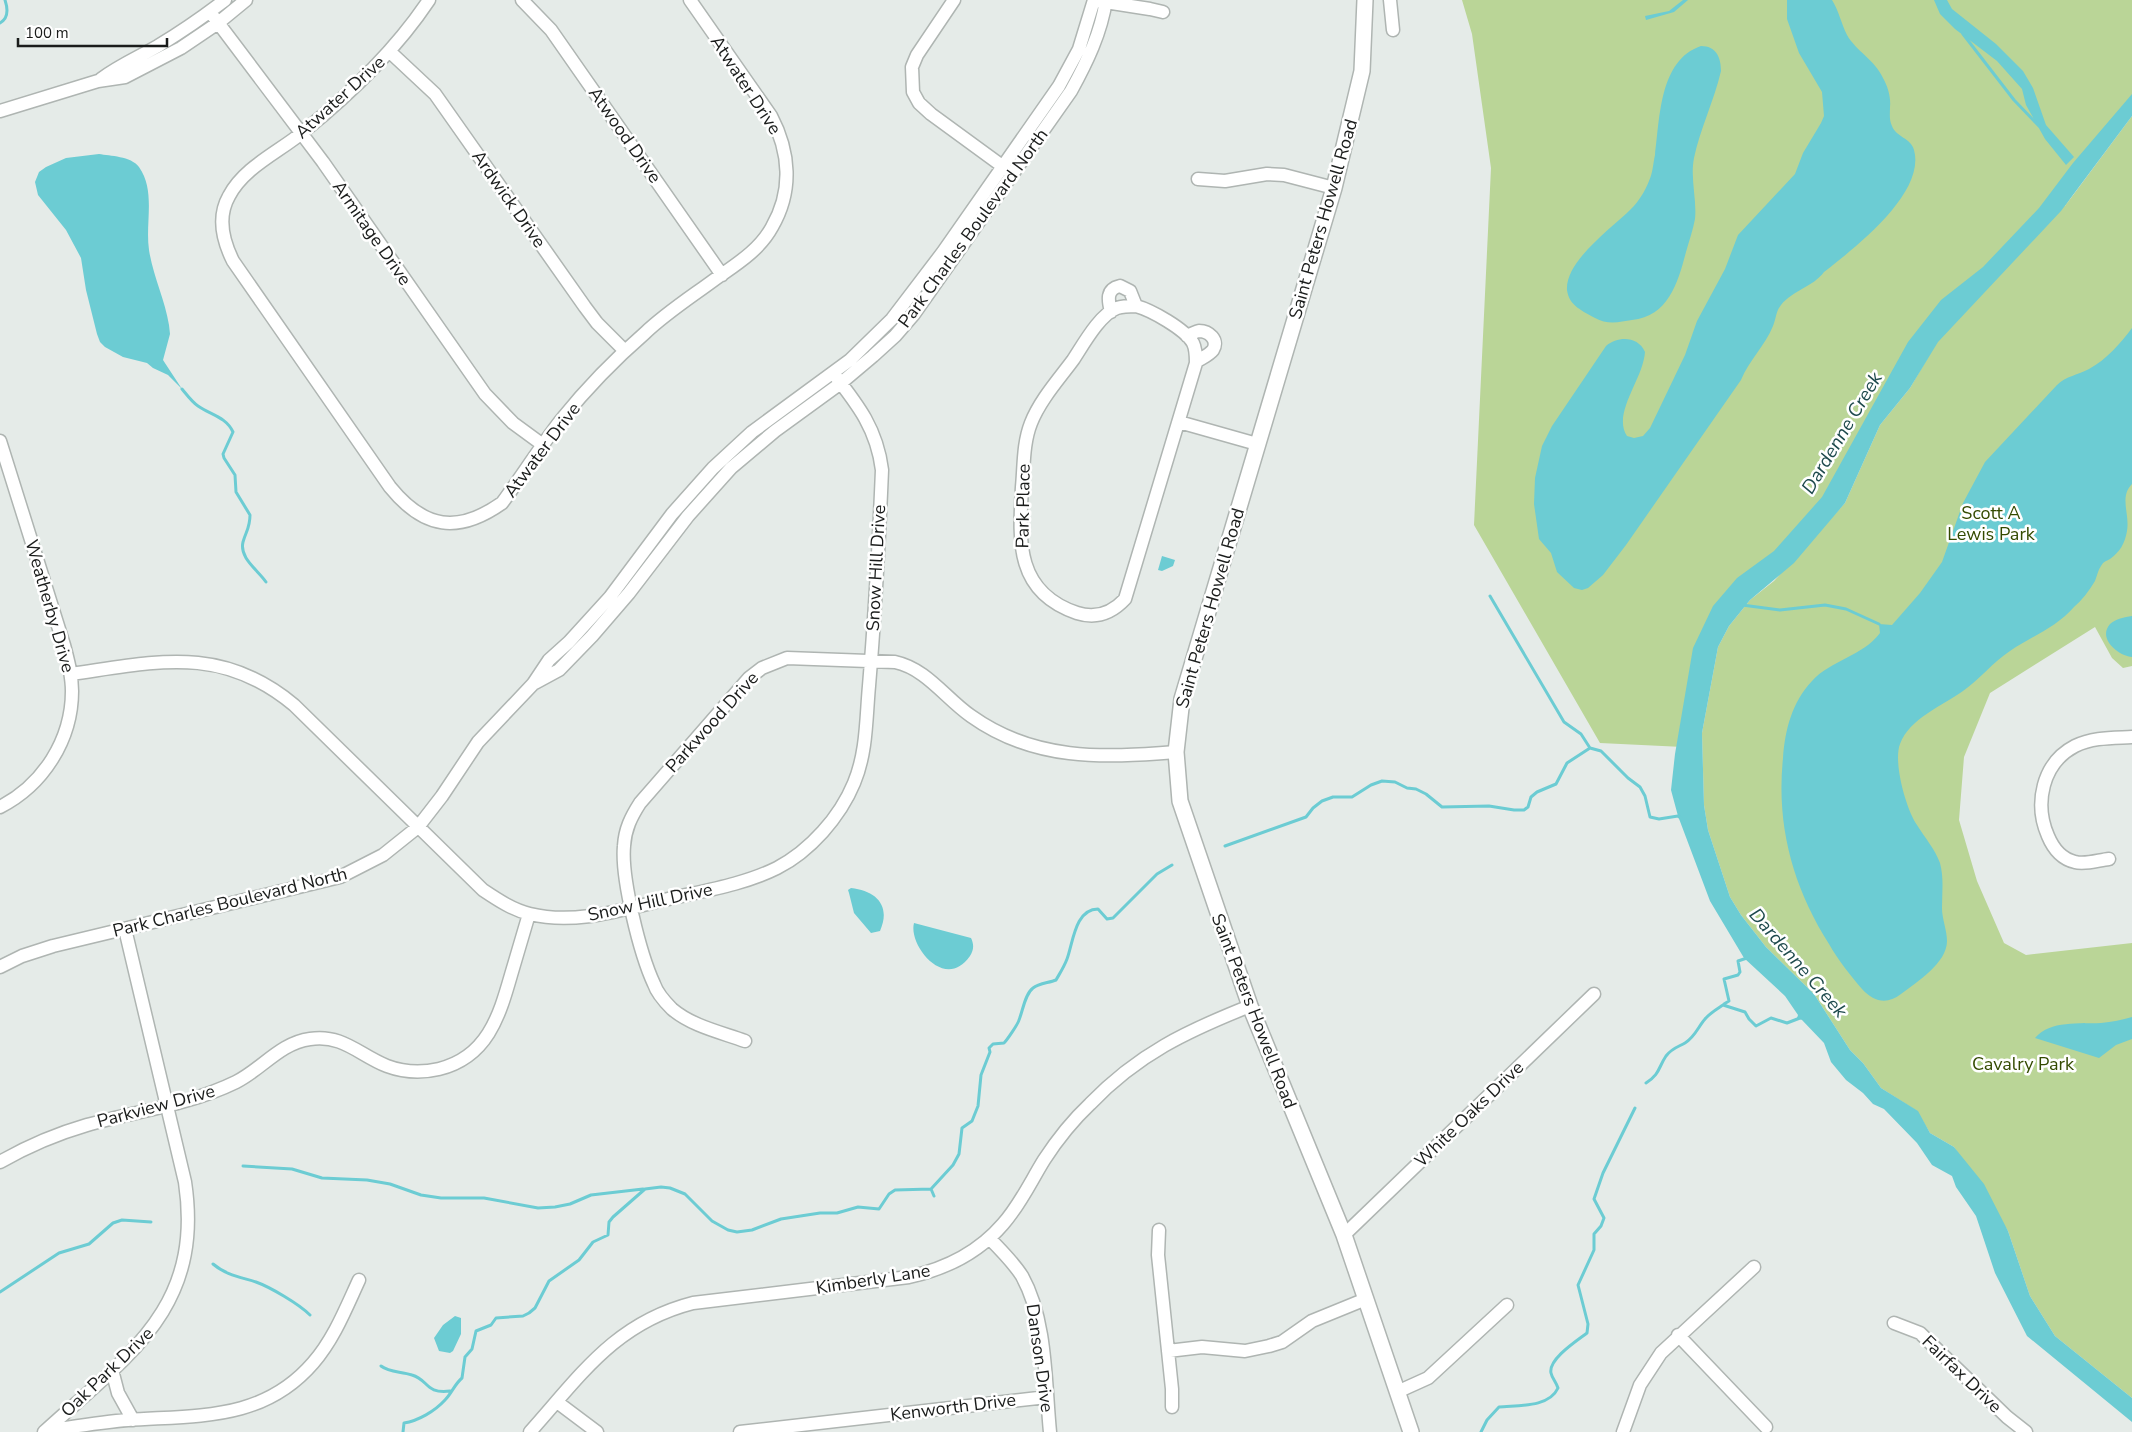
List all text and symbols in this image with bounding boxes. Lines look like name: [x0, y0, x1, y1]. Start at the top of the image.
scale bar: [18, 15, 166, 47]
text: 100 m: [25, 23, 69, 43]
street label: Atwater Drive: [705, 31, 787, 139]
street label: Atwater Drive: [290, 50, 390, 144]
street label: Atwood Drive: [583, 82, 667, 188]
street label: Saint Peters Howell Road: [1283, 116, 1363, 322]
street label: Park Charles Boulevard North: [893, 124, 1053, 332]
street label: Ardwick Drive: [466, 145, 552, 253]
street label: Armitage Drive: [327, 176, 417, 290]
water label: Dardenne Creek: [1795, 367, 1889, 499]
street label: Atwater Drive: [498, 398, 586, 502]
street label: Park Place: [1010, 464, 1036, 548]
park label: Scott A Lewis Park: [1947, 501, 2036, 546]
street label: Snow Hill Drive: [861, 504, 891, 632]
street label: Saint Peters Howell Road: [1170, 505, 1250, 711]
street label: Weatherby Drive: [20, 537, 80, 675]
street label: Parkwood Drive: [660, 666, 764, 778]
street label: Park Charles Boulevard North: [110, 861, 350, 943]
street label: Snow Hill Drive: [585, 877, 715, 927]
water label: Dardenne Creek: [1743, 902, 1853, 1024]
street label: Saint Peters Howell Road: [1206, 910, 1302, 1112]
park label: Cavalry Park: [1972, 1052, 2075, 1076]
street label: White Oaks Drive: [1409, 1056, 1529, 1172]
street label: Parkview Drive: [94, 1079, 218, 1133]
street label: Kimberly Lane: [814, 1258, 932, 1300]
street label: Danson Drive: [1021, 1302, 1059, 1414]
street label: Oak Park Drive: [55, 1322, 159, 1422]
street label: Fairfax Drive: [1917, 1330, 2007, 1418]
street label: Kenworth Drive: [889, 1387, 1017, 1427]

